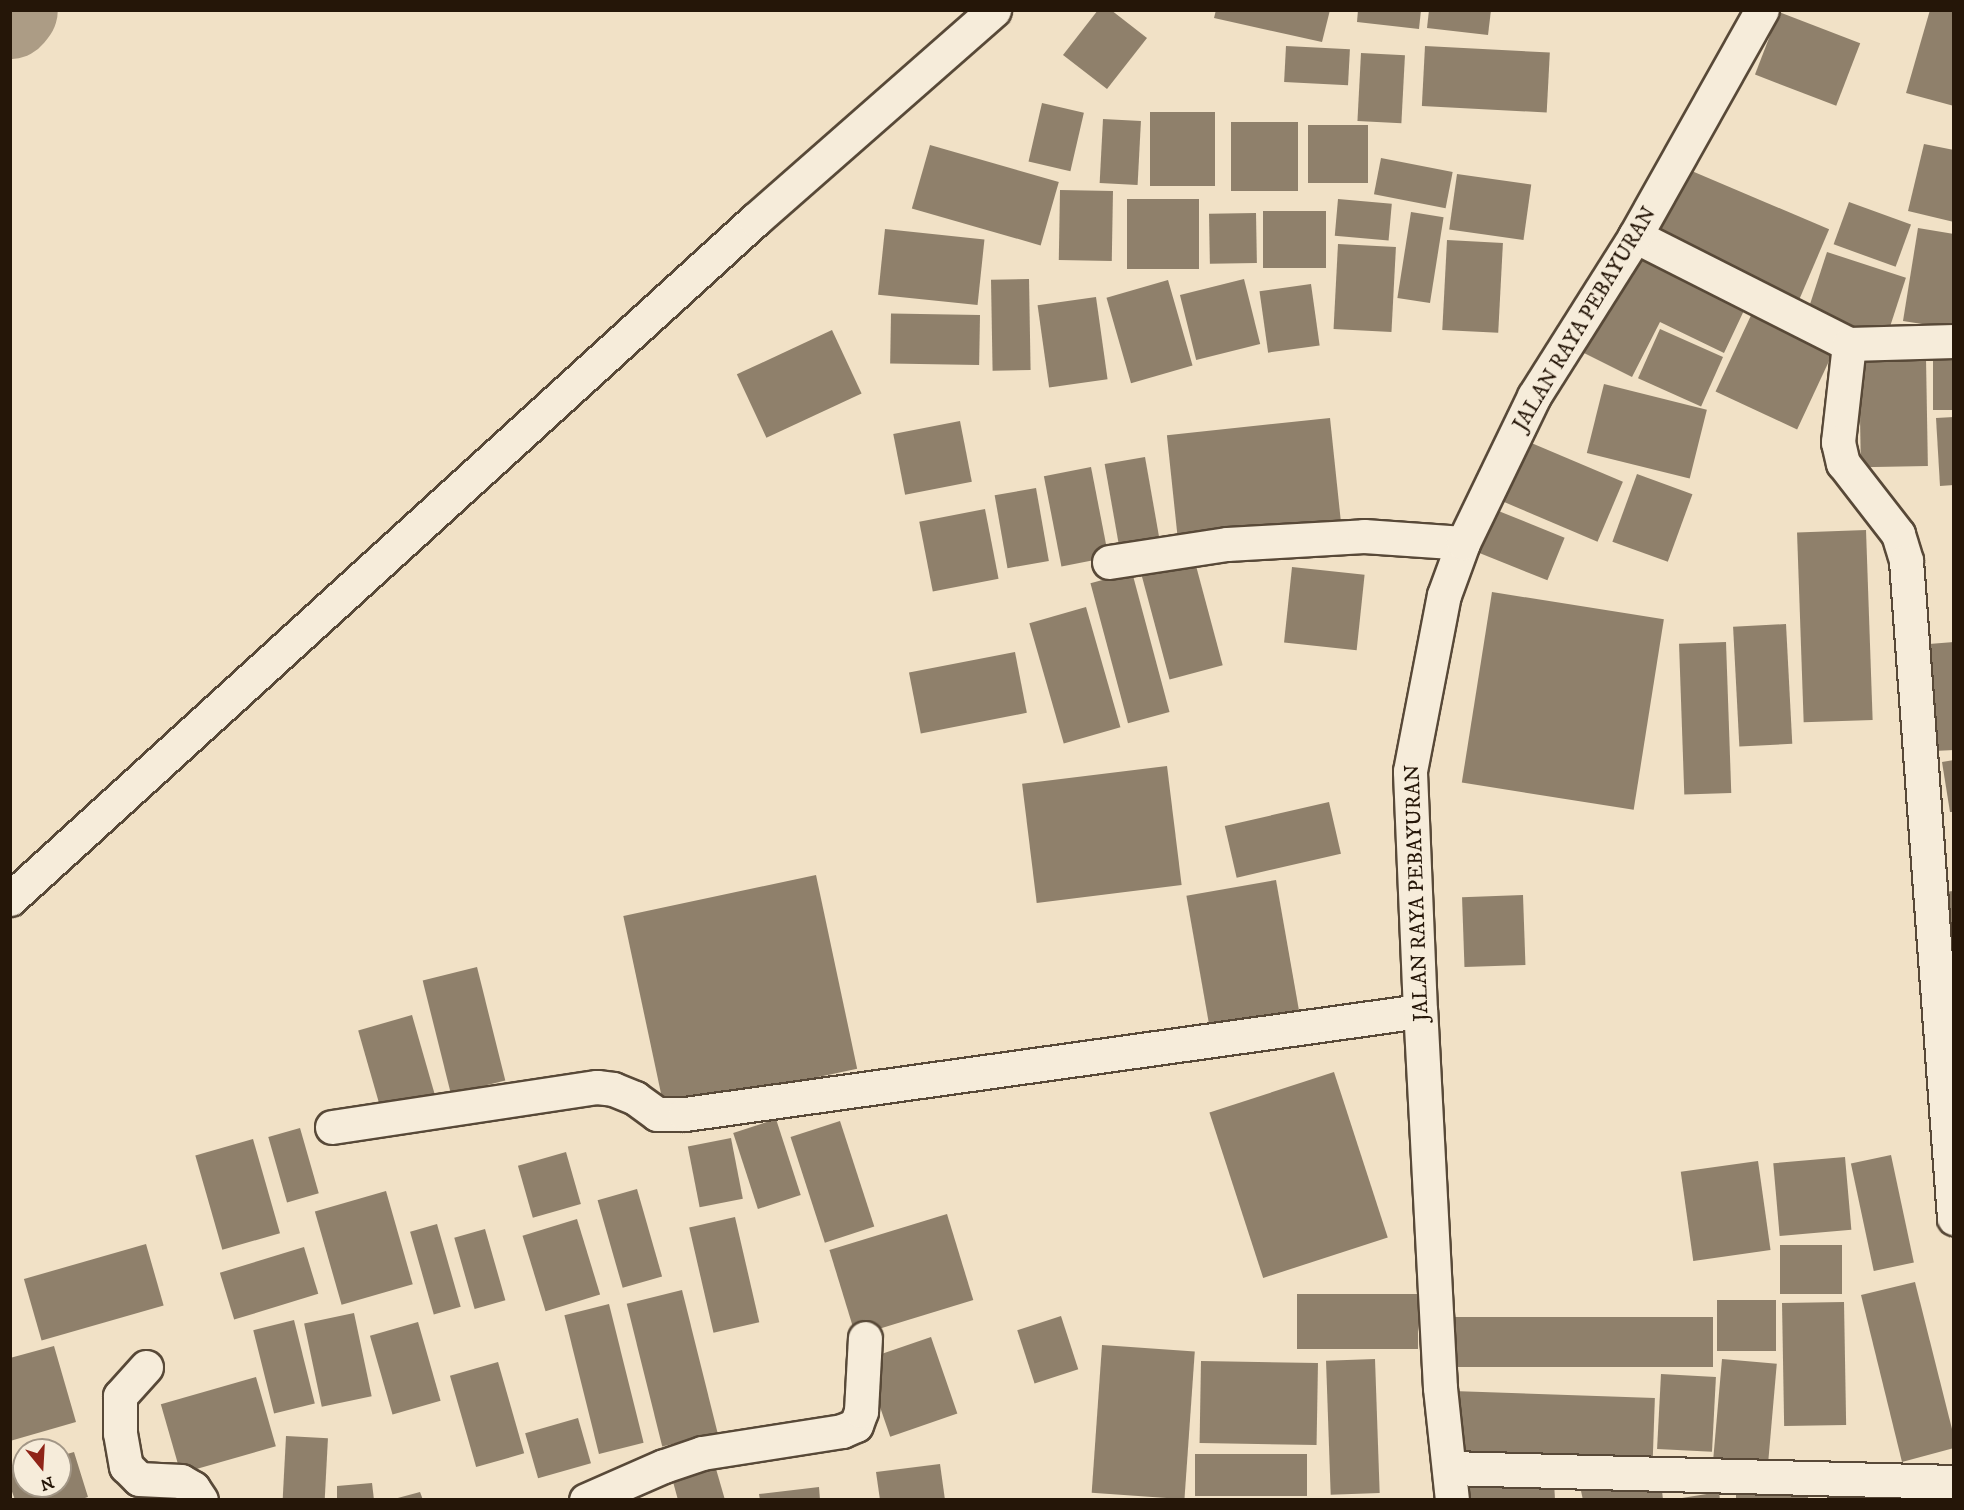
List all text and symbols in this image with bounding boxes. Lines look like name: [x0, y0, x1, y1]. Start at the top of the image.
street label: JALAN RAYA PEBAYURAN: [1508, 202, 1662, 436]
street label: JALAN RAYA PEBAYURAN: [1400, 764, 1434, 1022]
north arrow: [12, 1438, 72, 1498]
text: N: [38, 1472, 56, 1495]

